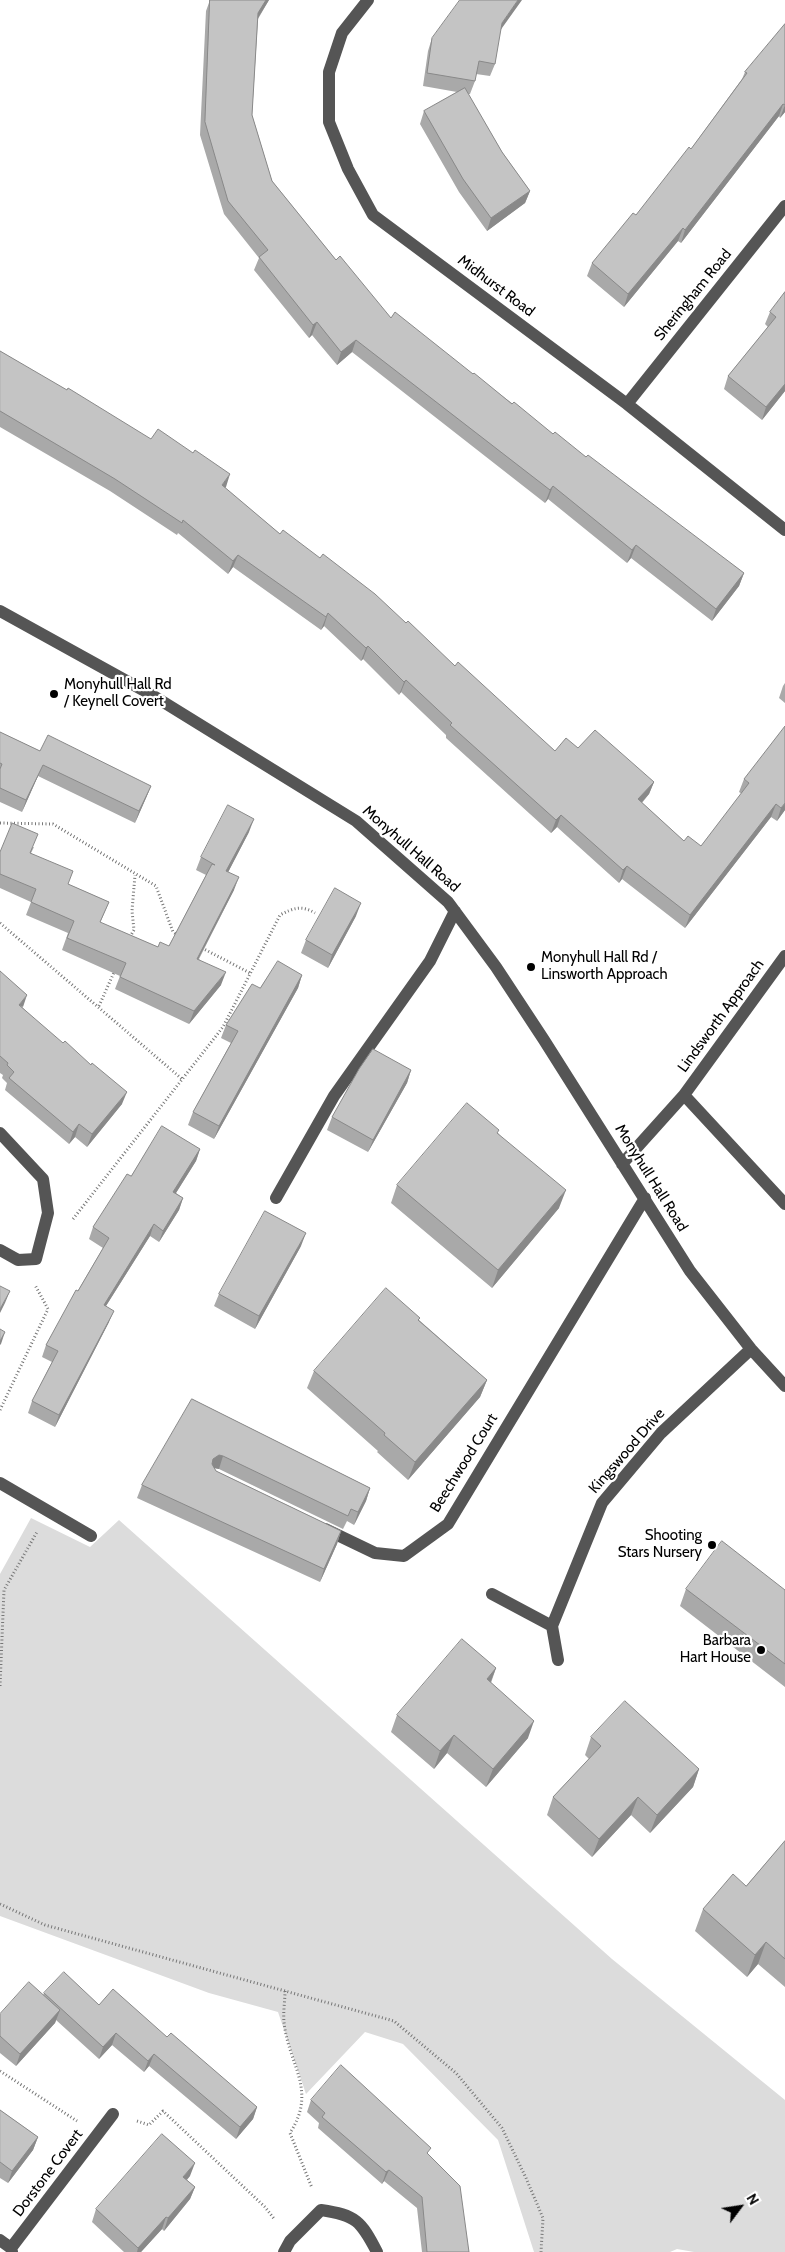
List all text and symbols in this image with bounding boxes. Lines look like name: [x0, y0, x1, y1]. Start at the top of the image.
street label: Sheringham Road: [651, 246, 735, 344]
street label: Midhurst Road: [454, 251, 538, 321]
place label: Monyhull Hall Rd / Keynell Covert: [64, 676, 172, 711]
marker: Monyhull Hall Rd / Keynell Covert: [48, 688, 60, 700]
street label: Monyhull Hall Road: [359, 802, 463, 896]
place label: Monyhull Hall Rd / Linsworth Approach: [541, 949, 668, 984]
street label: Lindsworth Approach: [674, 956, 768, 1076]
marker: Monyhull Hall Rd / Linsworth Approach: [525, 961, 537, 973]
street label: Monyhull Hall Road: [611, 1121, 691, 1235]
street label: Kingswood Drive: [585, 1405, 669, 1497]
street label: Beechwood Court: [426, 1410, 502, 1516]
place label: Shooting Stars Nursery: [618, 1527, 702, 1562]
marker: Shooting Stars Nursery: [706, 1539, 718, 1551]
place label: Barbara Hart House: [680, 1632, 751, 1667]
marker: Barbara Hart House: [755, 1644, 767, 1656]
street label: Dorstone Covert: [9, 2126, 87, 2220]
north arrow: [715, 2182, 765, 2232]
text: N: [743, 2190, 763, 2208]

